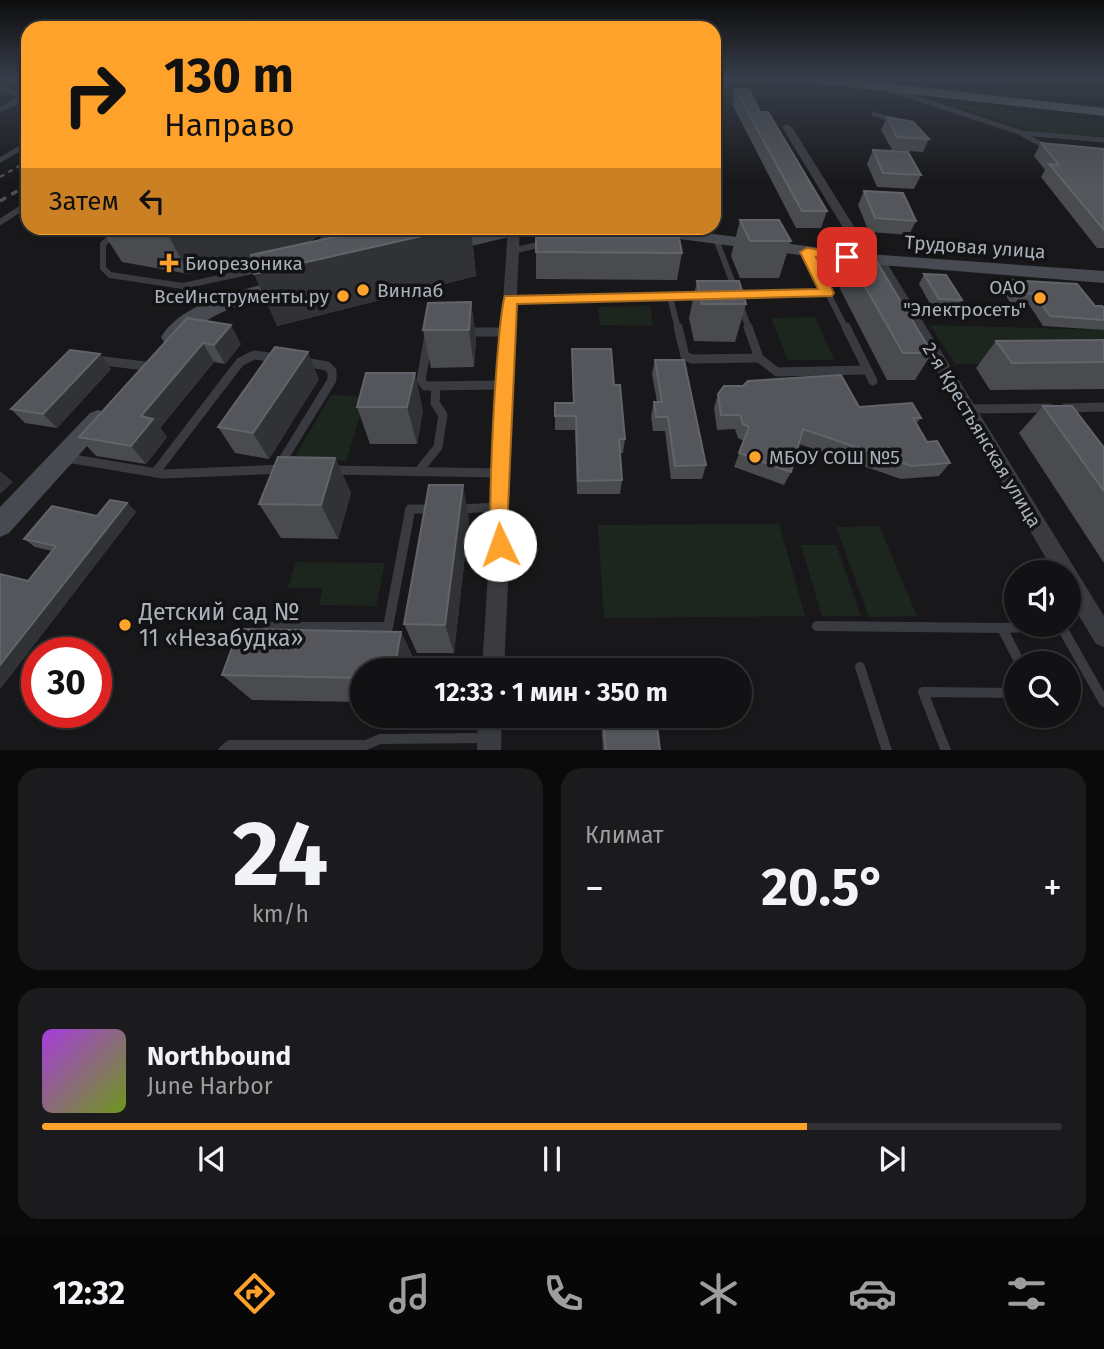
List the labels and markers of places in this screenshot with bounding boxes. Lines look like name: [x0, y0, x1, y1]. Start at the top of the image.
pin: [817, 227, 877, 287]
place label: Биорезоника: [185, 252, 303, 275]
marker: Биорезоника: [159, 253, 179, 273]
place label: ОАО "Электросеть": [903, 276, 1026, 321]
place label: Винлаб: [377, 279, 444, 302]
marker: Винлаб: [355, 282, 371, 298]
place label: ВсеИнструменты.ру: [154, 285, 330, 308]
marker: ВсеИнструменты.ру: [335, 288, 351, 304]
marker: ОАО "Электросеть": [1032, 290, 1048, 306]
place label: МБОУ СОШ №5: [769, 446, 900, 469]
marker: МБОУ СОШ №5: [747, 449, 763, 465]
place label: Детский сад № 11 «Незабудка»: [138, 598, 304, 652]
marker: Детский сад № 11 «Незабудка»: [117, 617, 133, 633]

